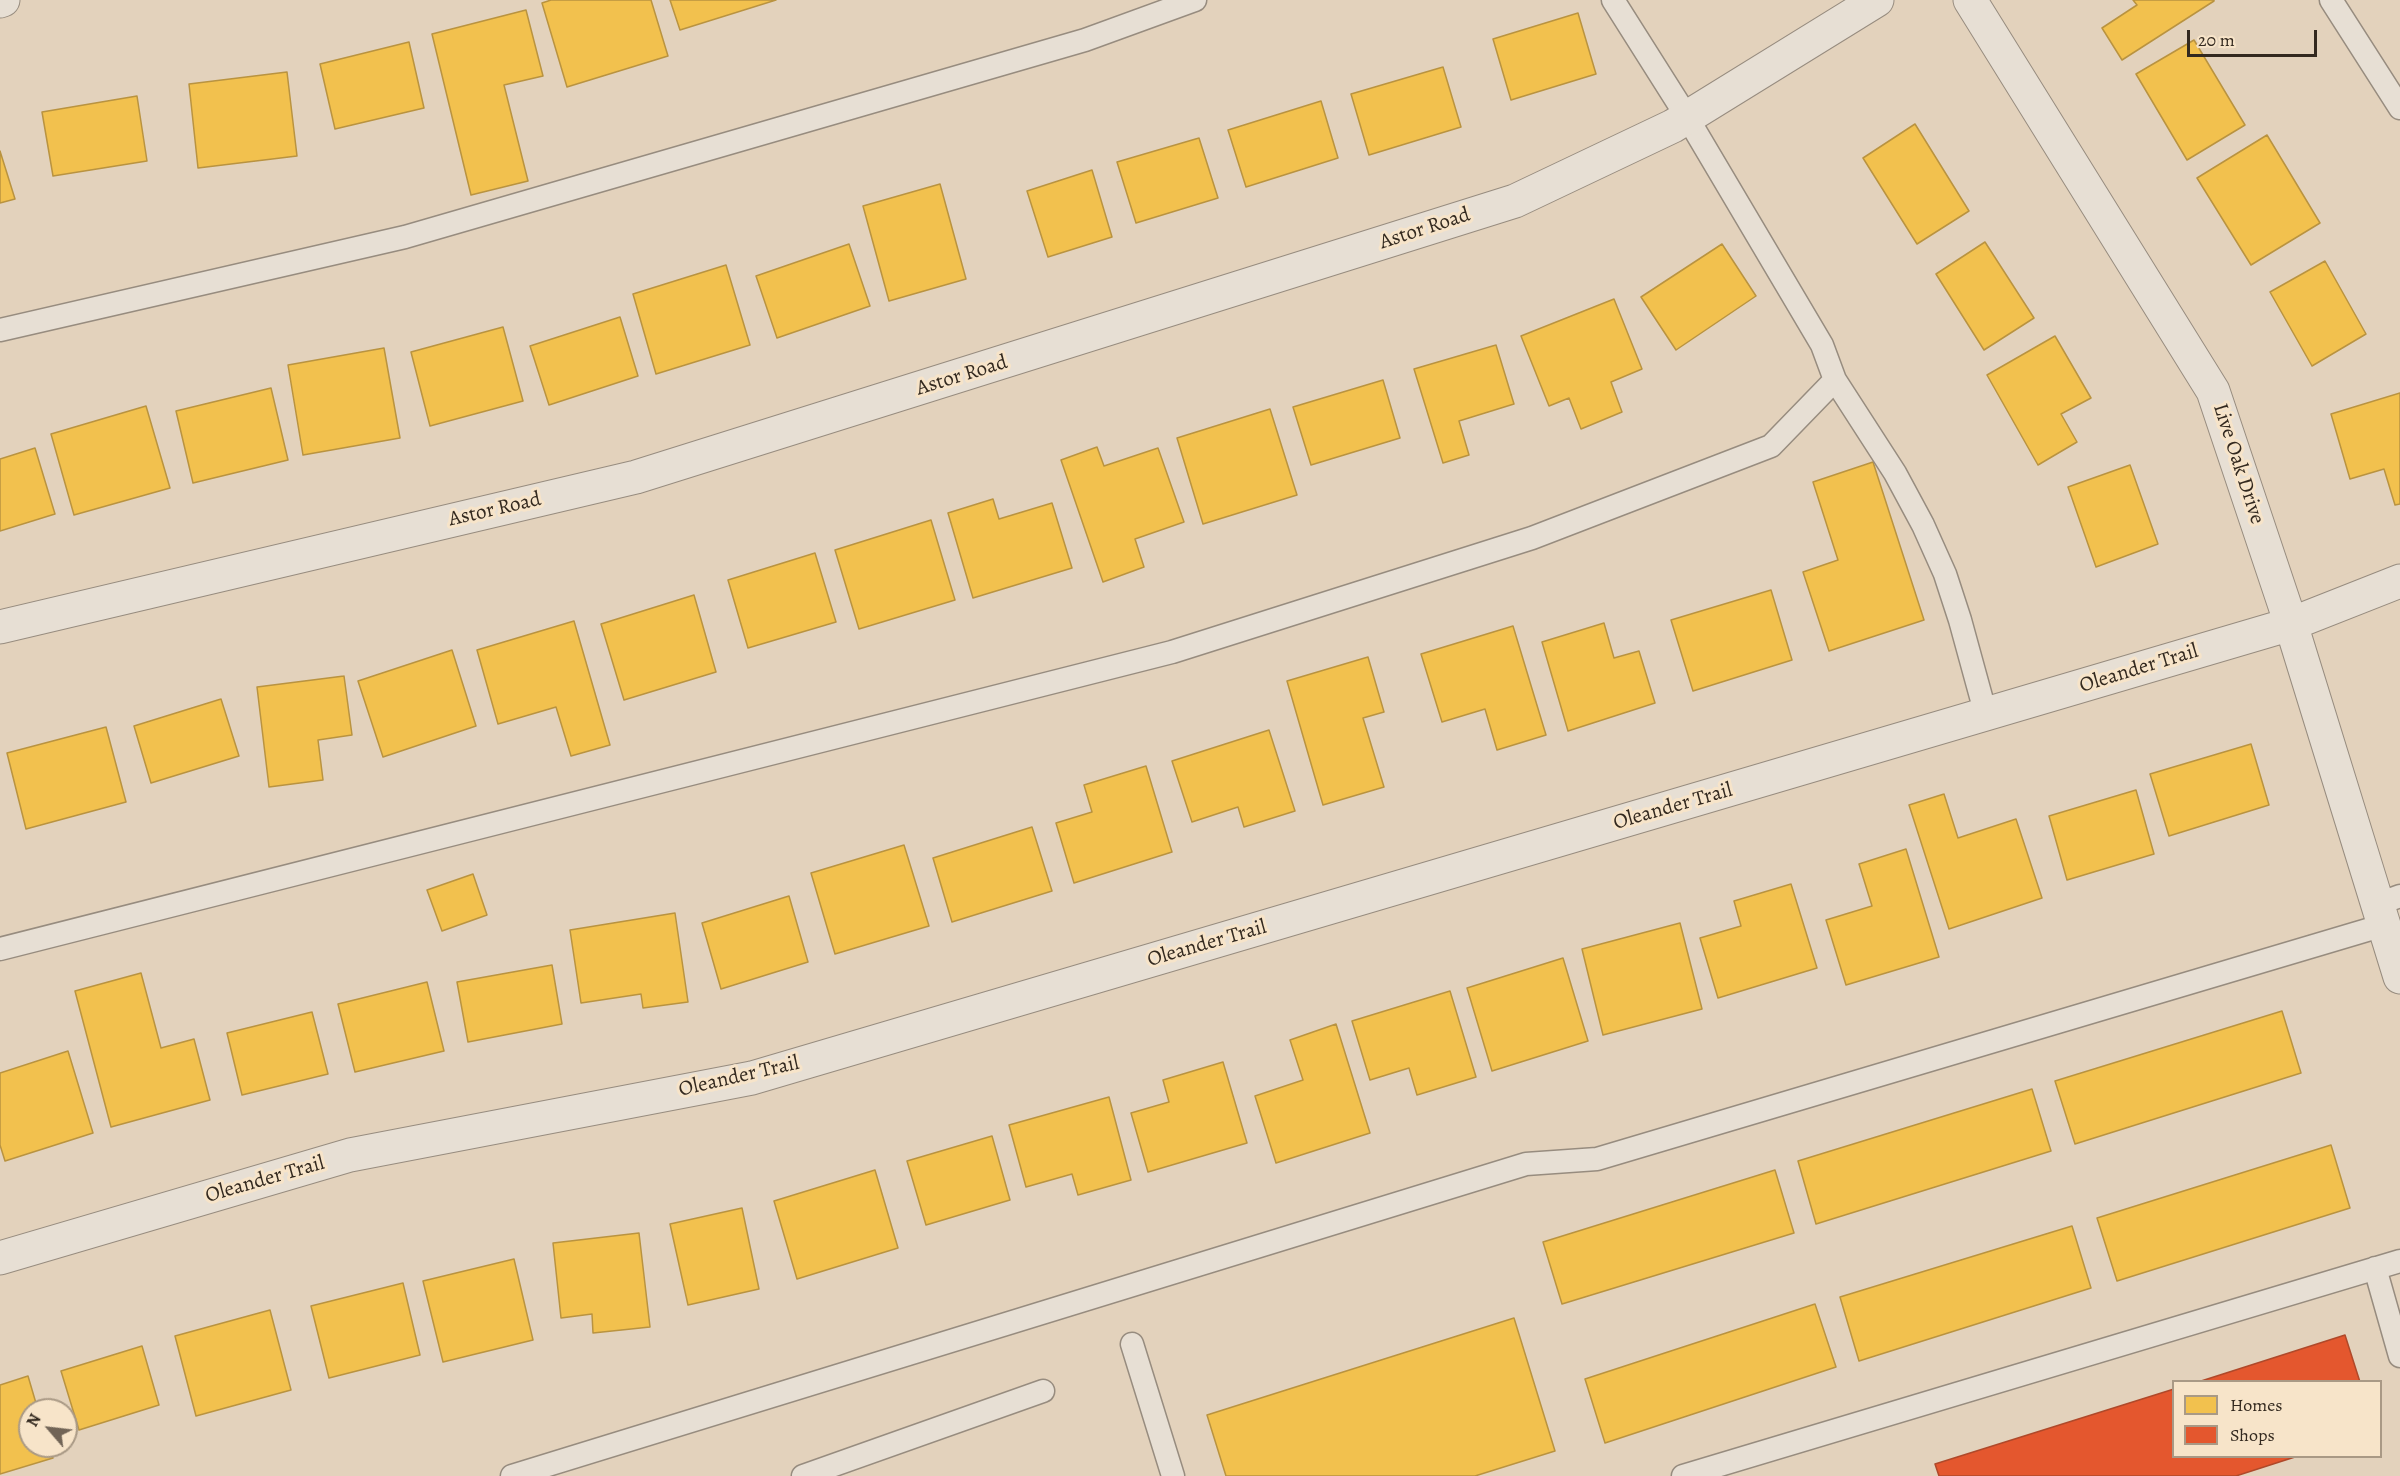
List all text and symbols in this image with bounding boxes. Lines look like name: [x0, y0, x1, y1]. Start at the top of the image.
scale bar: [2190, 18, 2320, 56]
text: 20 m: [2198, 28, 2235, 52]
street label: Astor Road: [1376, 202, 1474, 256]
street label: Astor Road: [913, 350, 1011, 402]
street label: Live Oak Drive: [2207, 401, 2269, 527]
street label: Astor Road: [446, 487, 544, 533]
street label: Oleander Trail: [2077, 639, 2201, 699]
street label: Oleander Trail: [1611, 778, 1735, 836]
street label: Oleander Trail: [1145, 915, 1269, 973]
street label: Oleander Trail: [676, 1051, 802, 1103]
street label: Oleander Trail: [203, 1151, 327, 1209]
legend: [2172, 1380, 2382, 1458]
text: Homes: [2230, 1393, 2282, 1417]
north arrow: [18, 1398, 78, 1458]
text: N: [21, 1410, 46, 1431]
text: Shops: [2230, 1423, 2275, 1447]

